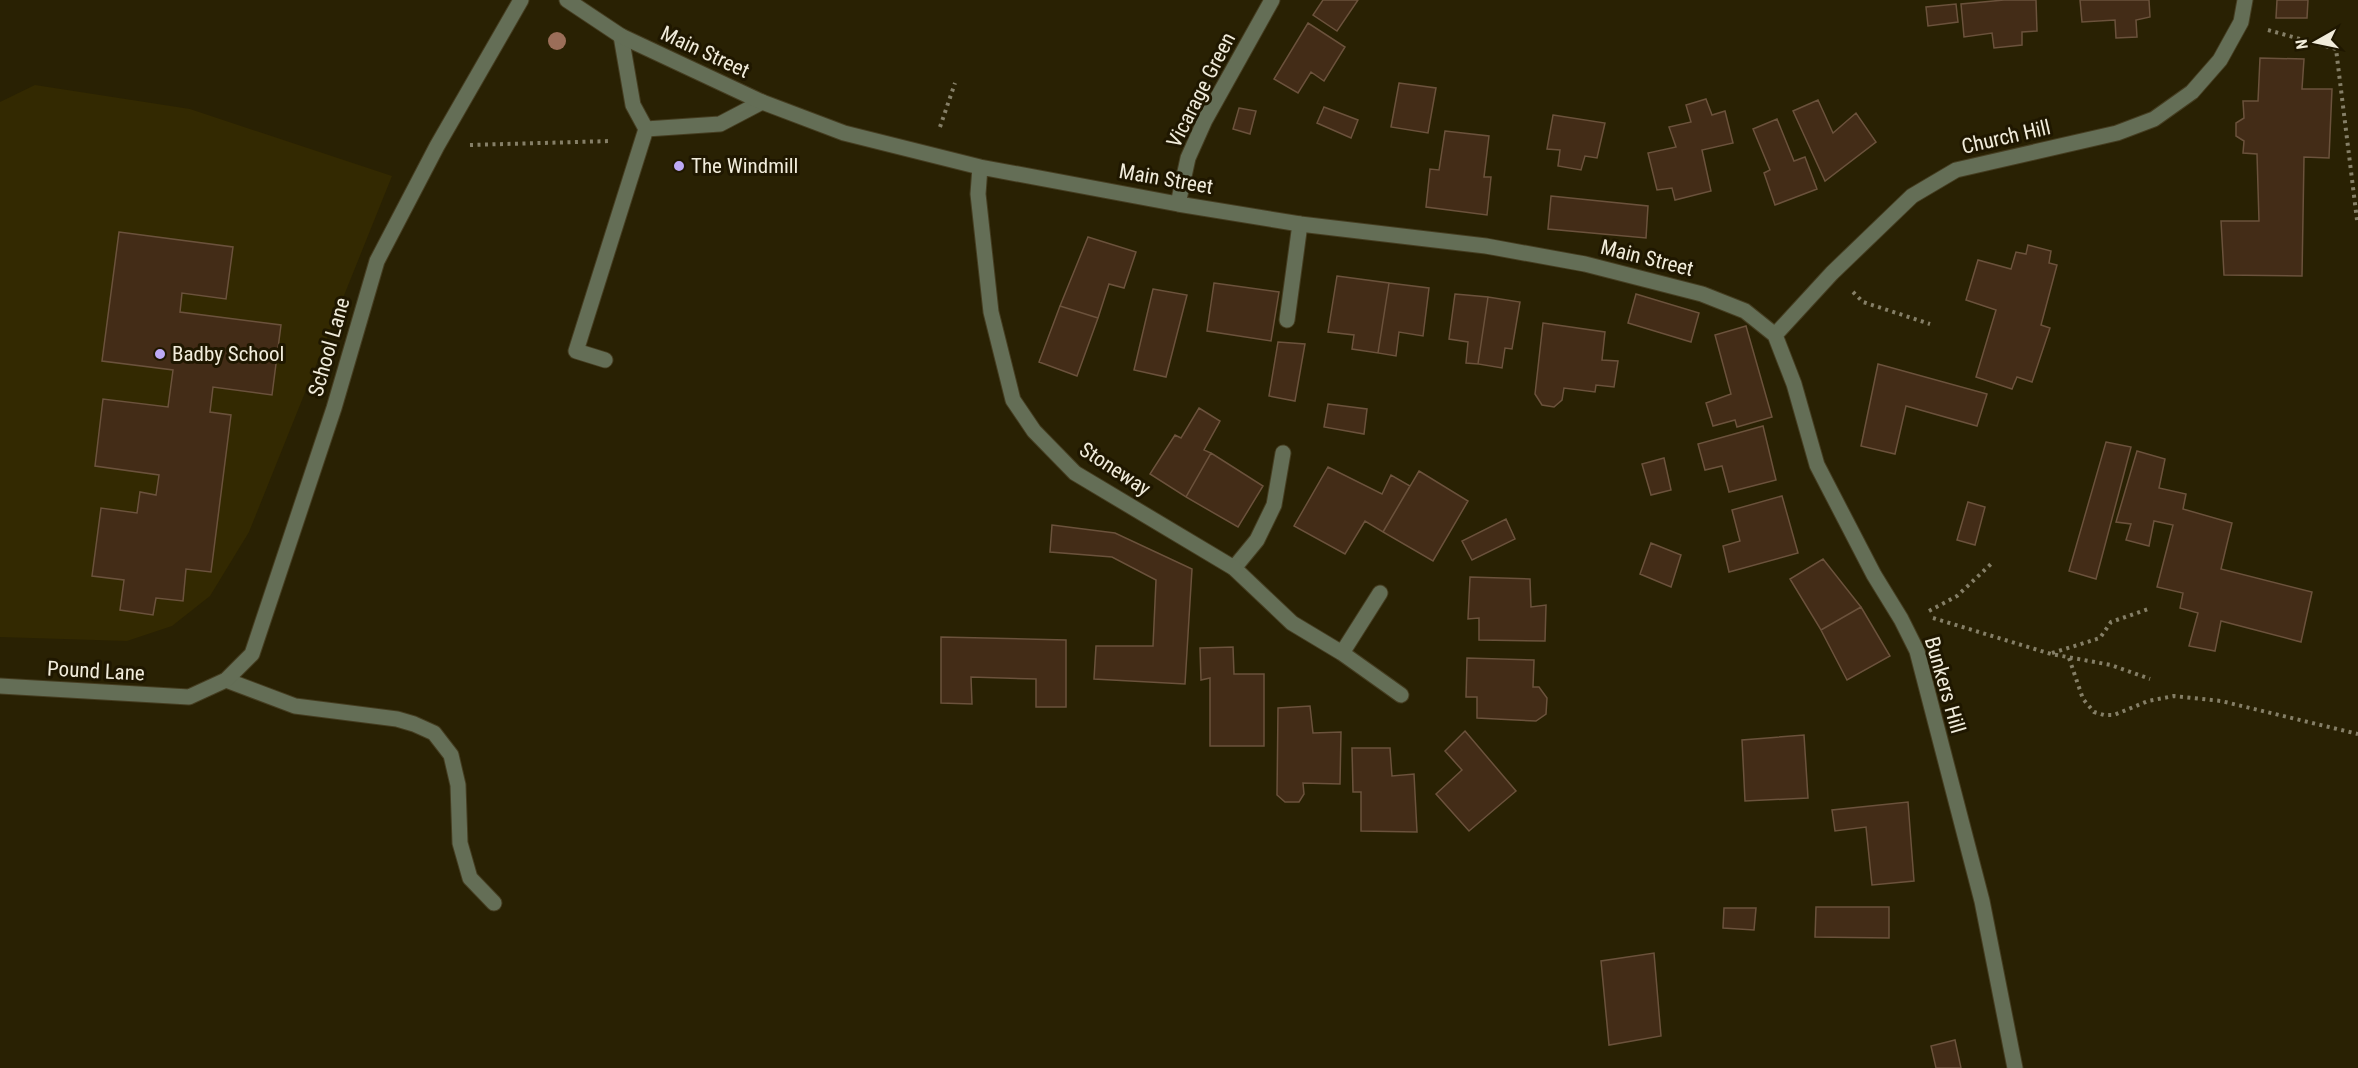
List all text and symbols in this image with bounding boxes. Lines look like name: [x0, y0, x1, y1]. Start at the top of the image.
north arrow: [2286, 12, 2346, 72]
street label: Main Street: [657, 21, 753, 83]
street label: Vicarage Green: [1162, 28, 1240, 152]
text: N: [2292, 38, 2312, 51]
street label: Church Hill: [1959, 115, 2053, 159]
place label: The Windmill: [691, 154, 798, 178]
marker: The Windmill: [672, 159, 686, 173]
street label: Main Street: [1117, 159, 1215, 199]
street label: Main Street: [1598, 235, 1696, 281]
street label: School Lane: [303, 295, 355, 399]
place label: Badby School: [172, 342, 284, 366]
marker: Badby School: [153, 347, 167, 361]
street label: Stoneway: [1075, 437, 1155, 501]
street label: Bunkers Hill: [1920, 634, 1970, 736]
street label: Pound Lane: [47, 656, 146, 686]

